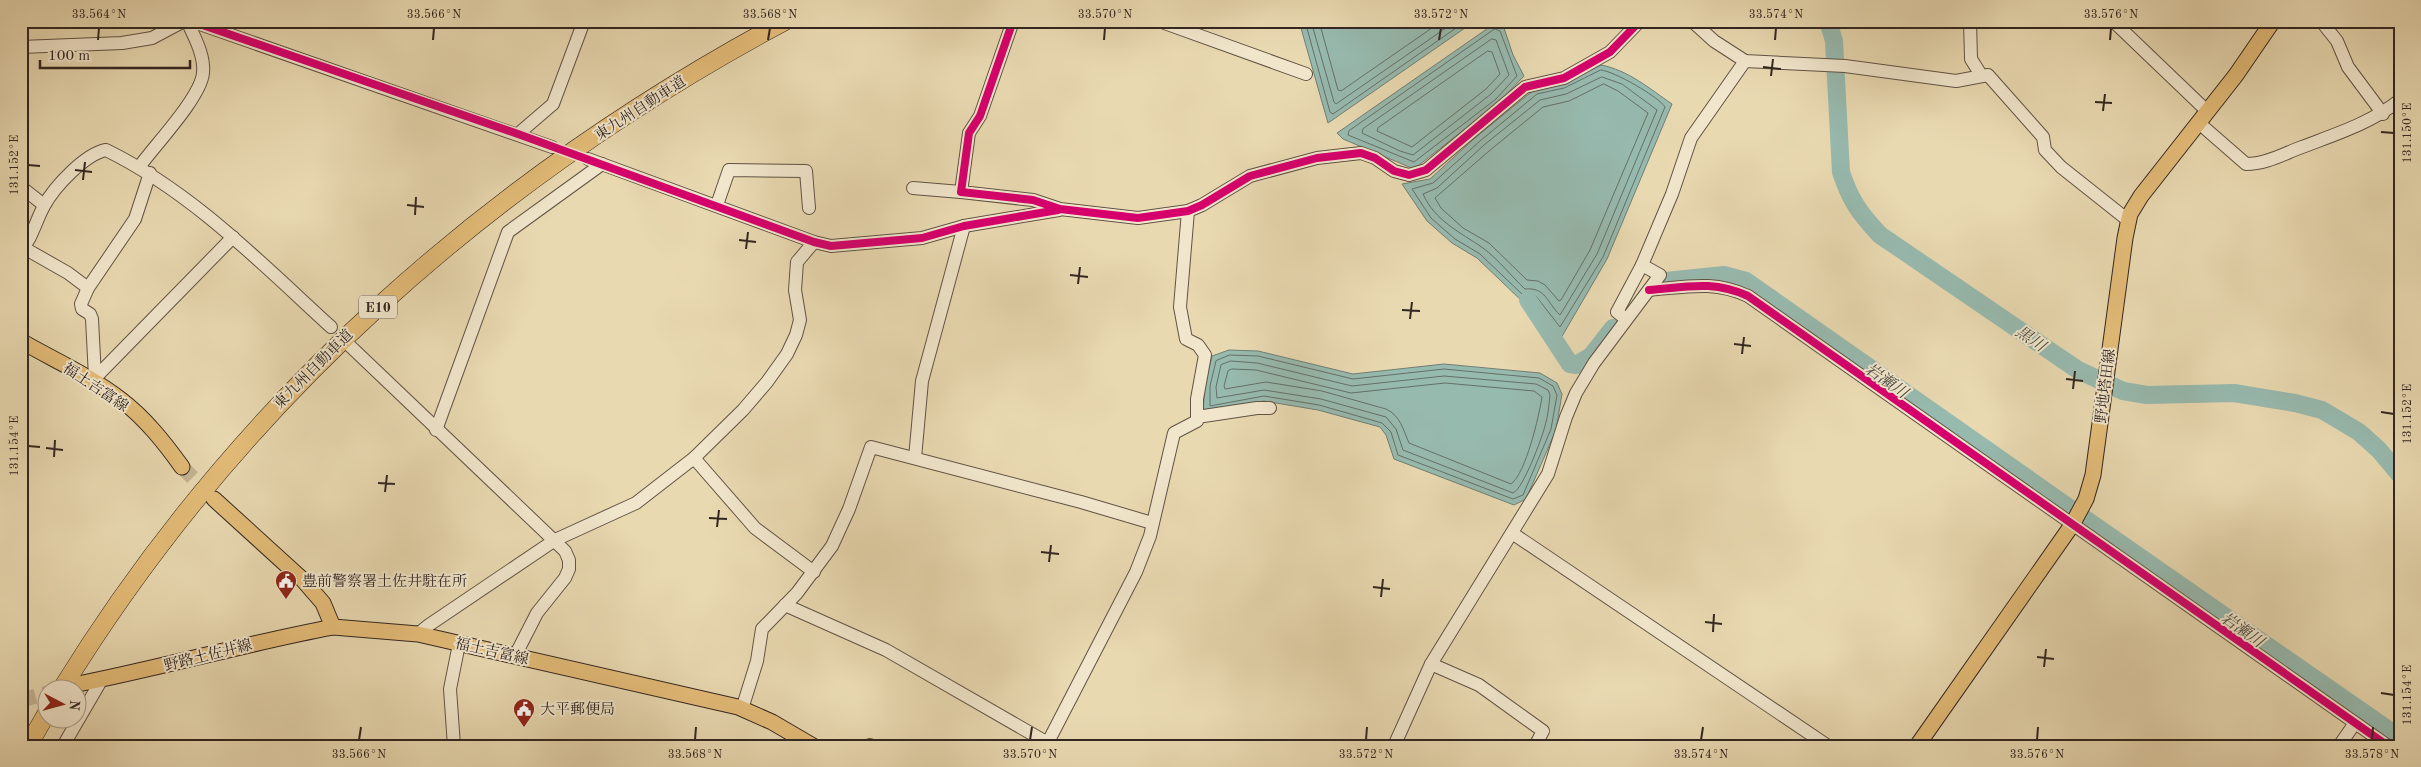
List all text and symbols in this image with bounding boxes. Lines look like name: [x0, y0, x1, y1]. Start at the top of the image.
text: 33.564°N: [72, 8, 126, 21]
text: 33.566°N: [407, 8, 461, 21]
text: 33.568°N: [743, 8, 797, 21]
text: 33.570°N: [1078, 8, 1132, 21]
text: 33.572°N: [1414, 8, 1468, 21]
text: 33.574°N: [1749, 8, 1803, 21]
text: 33.576°N: [2084, 8, 2138, 21]
scale bar: [40, 38, 190, 70]
text: 100 m: [48, 49, 90, 64]
street label: 東九州自動車道: [592, 73, 689, 144]
text: 131.150°E: [2401, 103, 2414, 163]
text: 131.152°E: [8, 135, 21, 195]
road number: E10: [359, 296, 397, 318]
water label: 黒川: [2012, 322, 2050, 356]
street label: 東九州自動車道: [270, 326, 356, 412]
street label: 野地塔田線: [2092, 348, 2119, 424]
street label: 福土吉富線: [60, 359, 132, 415]
water label: 岩瀬川: [1862, 360, 1913, 403]
text: 131.152°E: [2401, 384, 2414, 444]
text: 131.154°E: [8, 416, 21, 476]
public building icon: 豊前警察署土佐井駐在所: [274, 569, 298, 600]
place label: 豊前警察署土佐井駐在所: [302, 573, 467, 590]
water label: 岩瀬川: [2218, 609, 2269, 652]
street label: 福土吉富線: [453, 635, 530, 668]
street label: 野路土佐井線: [162, 636, 254, 675]
text: 131.154°E: [2401, 665, 2414, 725]
north arrow: [38, 680, 88, 730]
public building icon: 大平郵便局: [512, 697, 536, 728]
text: N: [66, 699, 81, 712]
place label: 大平郵便局: [540, 701, 615, 718]
text: 33.566°N: [332, 748, 386, 761]
text: 33.568°N: [668, 748, 722, 761]
text: 33.570°N: [1003, 748, 1057, 761]
text: 33.572°N: [1339, 748, 1393, 761]
text: 33.574°N: [1674, 748, 1728, 761]
text: 33.576°N: [2010, 748, 2064, 761]
text: 33.578°N: [2345, 748, 2399, 761]

